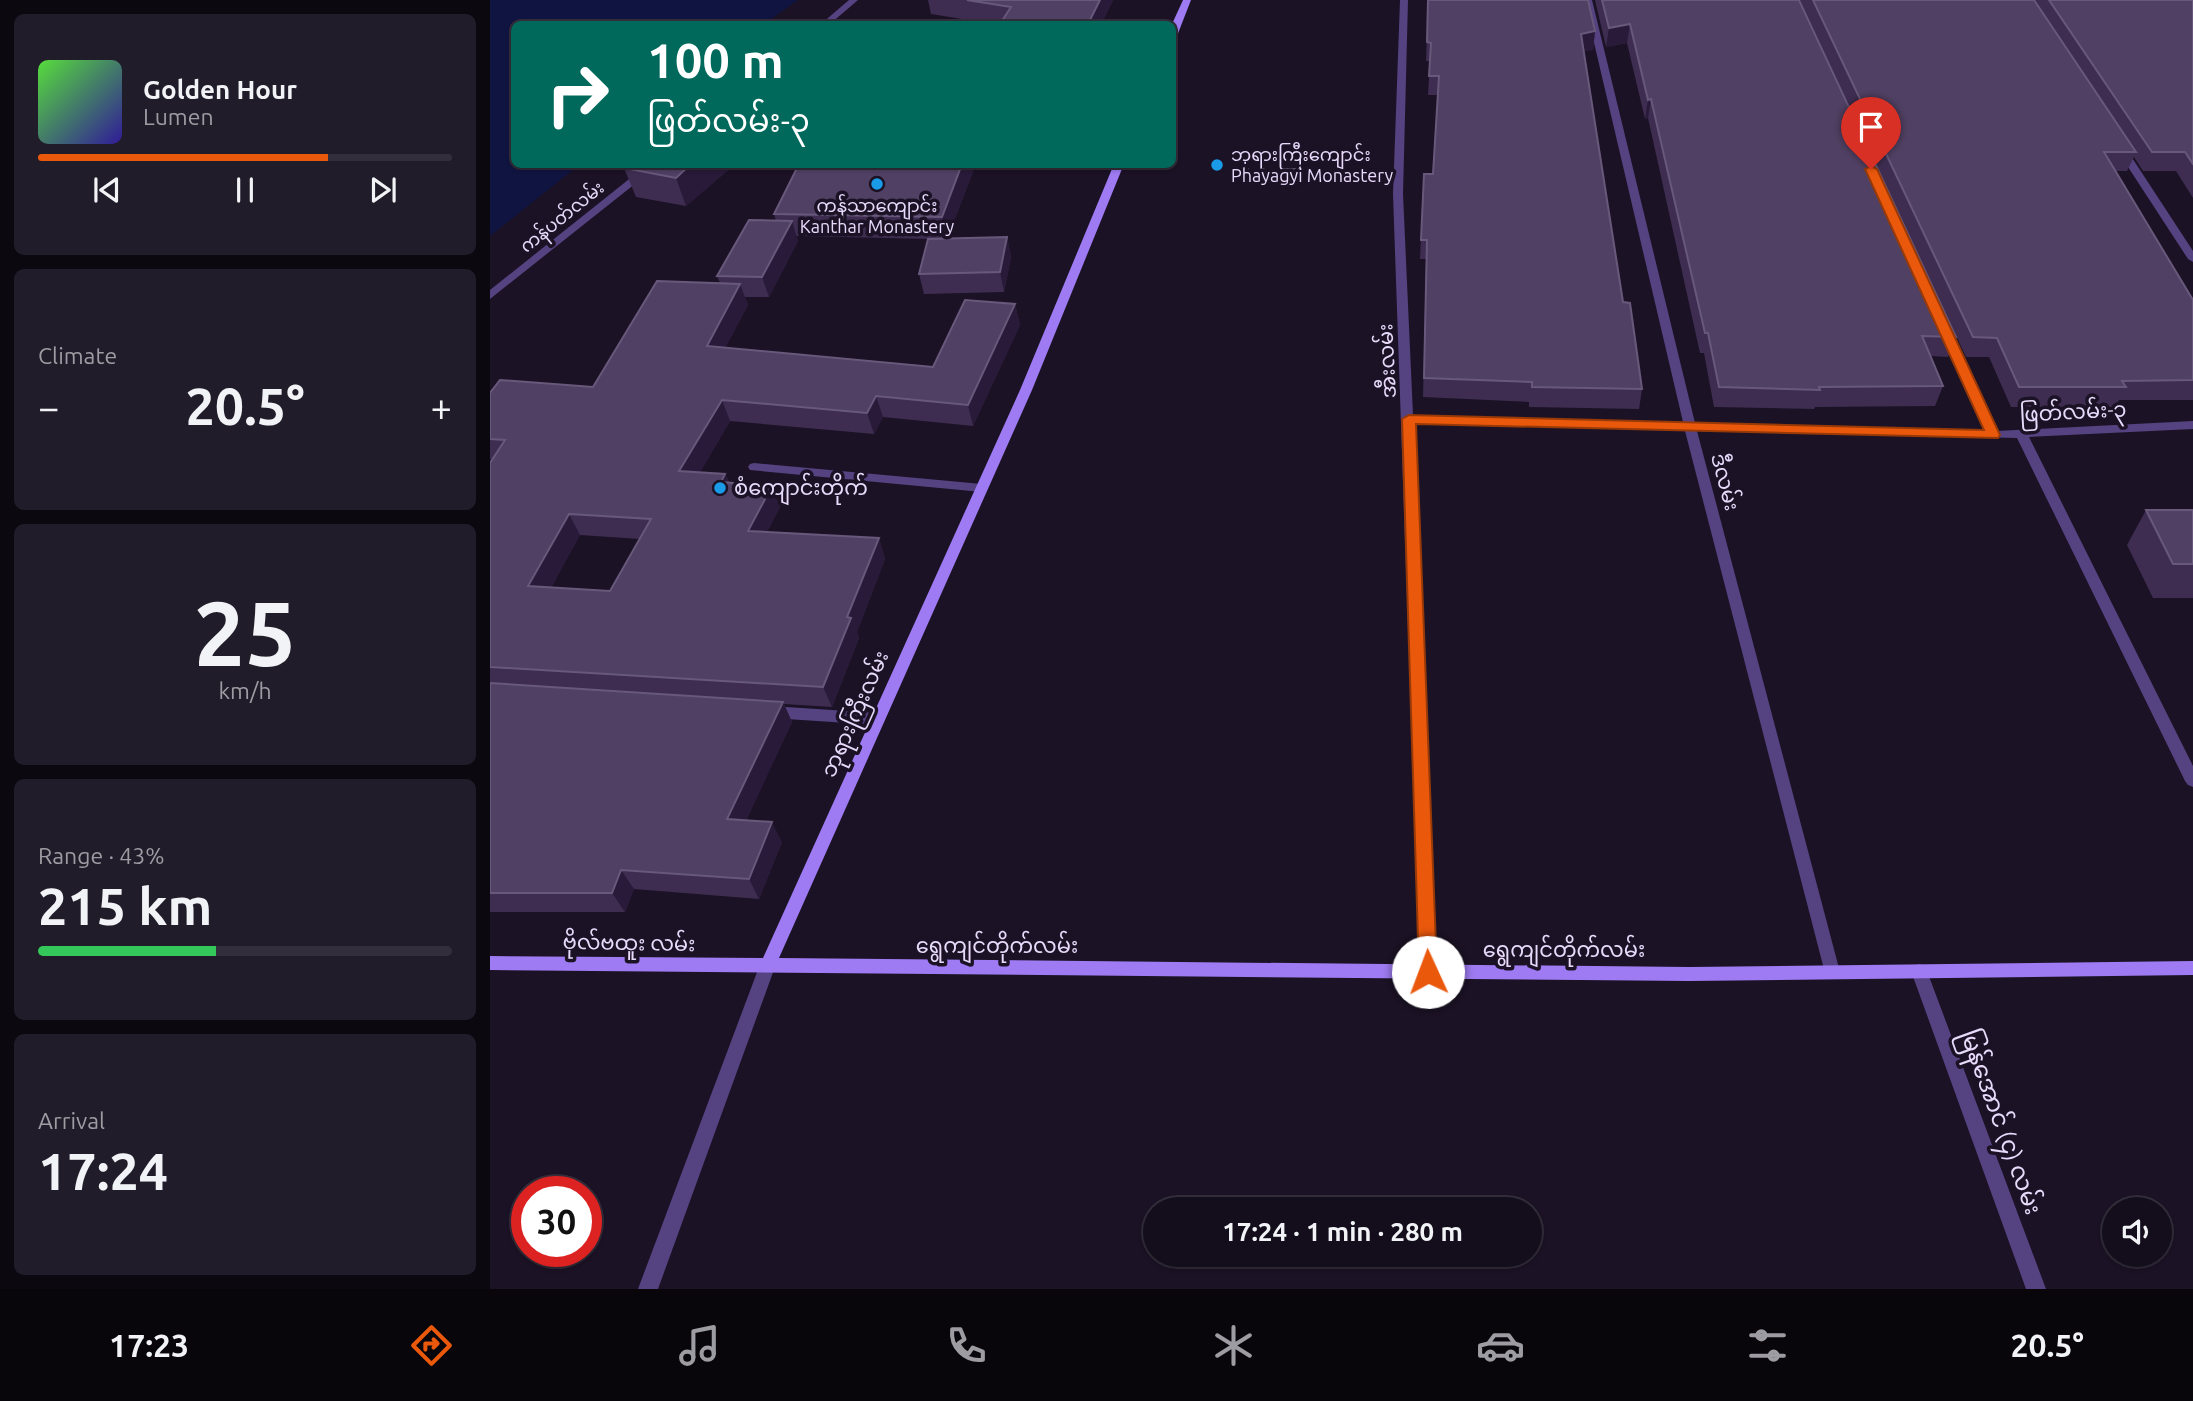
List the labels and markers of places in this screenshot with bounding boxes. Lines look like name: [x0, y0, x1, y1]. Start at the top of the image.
pin: [1841, 97, 1901, 169]
place label: ဘုရားကြီးကျောင်း Phayagyi Monastery: [1231, 141, 1393, 185]
marker: ဘုရားကြီးကျောင်း Phayagyi Monastery: [1209, 157, 1225, 173]
marker: ကန်သာကျောင်း Kanthar Monastery: [869, 176, 885, 192]
place label: ကန်သာကျောင်း Kanthar Monastery: [800, 193, 955, 236]
place label: စံကျောင်းတိုက်: [734, 472, 868, 506]
marker: စံကျောင်းတိုက်: [712, 480, 728, 496]

